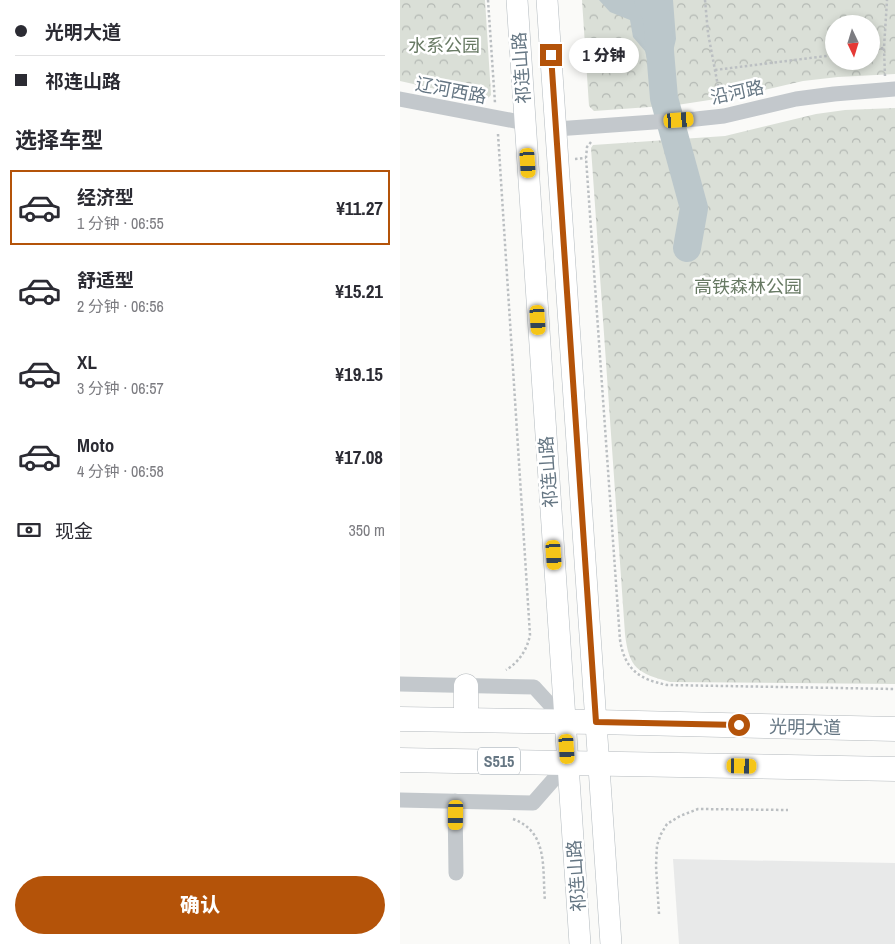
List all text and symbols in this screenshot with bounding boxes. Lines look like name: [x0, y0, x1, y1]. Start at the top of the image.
north arrow: [825, 15, 880, 70]
map controls: [825, 15, 880, 70]
text: 光明大道: [45, 19, 121, 45]
street label: 祁连山路: [506, 31, 536, 105]
park label: 水系公园: [408, 33, 480, 58]
callout: 1 分钟: [568, 38, 638, 72]
route end: [540, 44, 562, 66]
text: 1 分钟: [583, 44, 625, 66]
text: 祁连山路: [45, 68, 121, 94]
street label: 辽河西路: [413, 71, 489, 109]
street label: 沿河路: [708, 74, 766, 110]
car: [663, 111, 694, 129]
text: 选择车型: [15, 125, 103, 155]
car: [519, 148, 536, 178]
text: 经济型: [77, 184, 134, 210]
icon: car: [17, 185, 62, 230]
text: ¥11.27: [336, 195, 383, 221]
text: 1 分钟 · 06:55: [77, 212, 164, 234]
text: 舒适型: [77, 267, 134, 293]
icon: car: [17, 268, 62, 313]
park label: 高铁森林公园: [694, 274, 802, 299]
text: ¥15.21: [335, 278, 383, 304]
text: 2 分钟 · 06:56: [77, 295, 164, 317]
car: [529, 305, 546, 335]
text: XL: [77, 349, 97, 375]
icon: car: [17, 351, 62, 396]
text: ¥19.15: [335, 361, 383, 387]
text: 3 分钟 · 06:57: [77, 377, 164, 399]
text: Moto: [77, 432, 114, 458]
icon: car: [17, 434, 62, 479]
street label: 祁连山路: [533, 435, 563, 509]
text: ¥17.08: [335, 444, 383, 470]
text: 4 分钟 · 06:58: [77, 460, 164, 482]
icon: cash: [15, 516, 43, 544]
text: 现金: [55, 518, 93, 544]
text: 350 m: [349, 519, 385, 541]
car: [545, 540, 562, 570]
route start: [728, 714, 750, 736]
street label: 光明大道: [769, 714, 841, 740]
car: [558, 734, 575, 764]
road number: S515: [478, 748, 520, 774]
car: [726, 758, 757, 774]
car: [448, 800, 463, 830]
street label: 祁连山路: [561, 839, 591, 913]
button: 确认: [15, 876, 385, 934]

